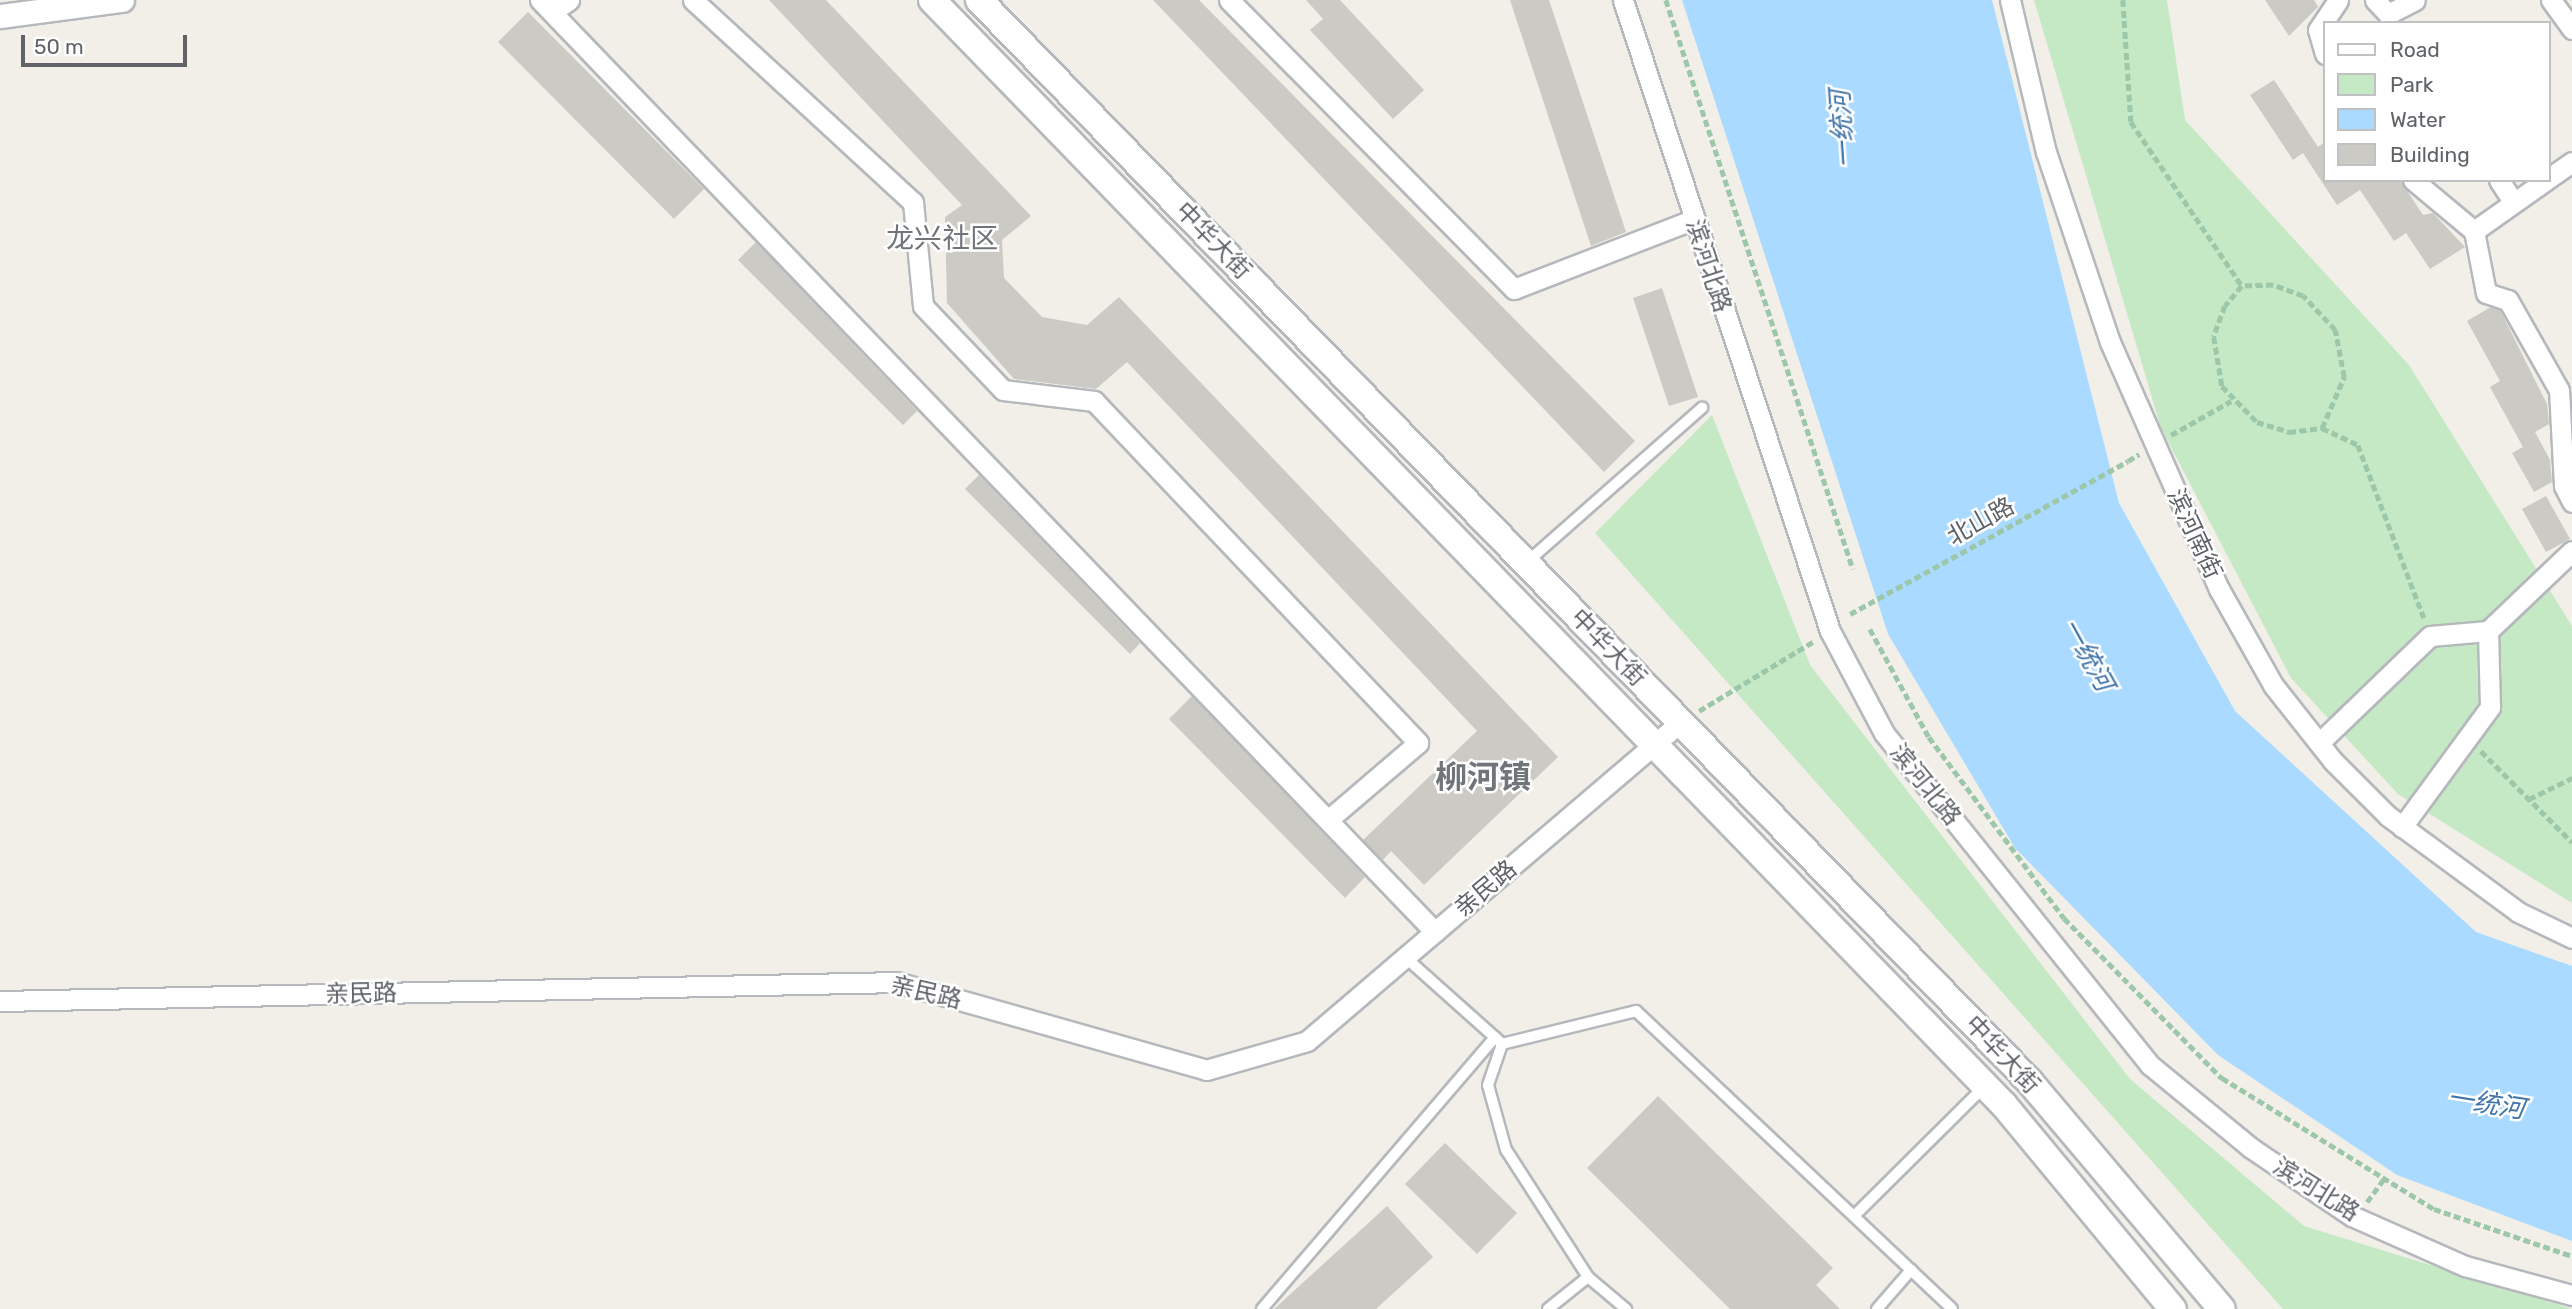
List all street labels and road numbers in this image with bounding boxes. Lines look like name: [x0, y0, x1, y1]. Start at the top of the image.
street label: 中华大街: [1169, 196, 1257, 286]
street label: 滨河北路: [1679, 216, 1737, 316]
street label: 滨河南街: [2161, 484, 2227, 584]
street label: 北山路: [1943, 492, 2019, 552]
street label: 中华大街: [1564, 603, 1652, 693]
street label: 滨河北路: [1884, 739, 1966, 831]
street label: 亲民路: [1449, 855, 1523, 923]
street label: 亲民路: [888, 971, 964, 1015]
street label: 亲民路: [325, 979, 397, 1009]
street label: 中华大街: [1959, 1010, 2045, 1100]
street label: 滨河北路: [2268, 1152, 2364, 1228]

